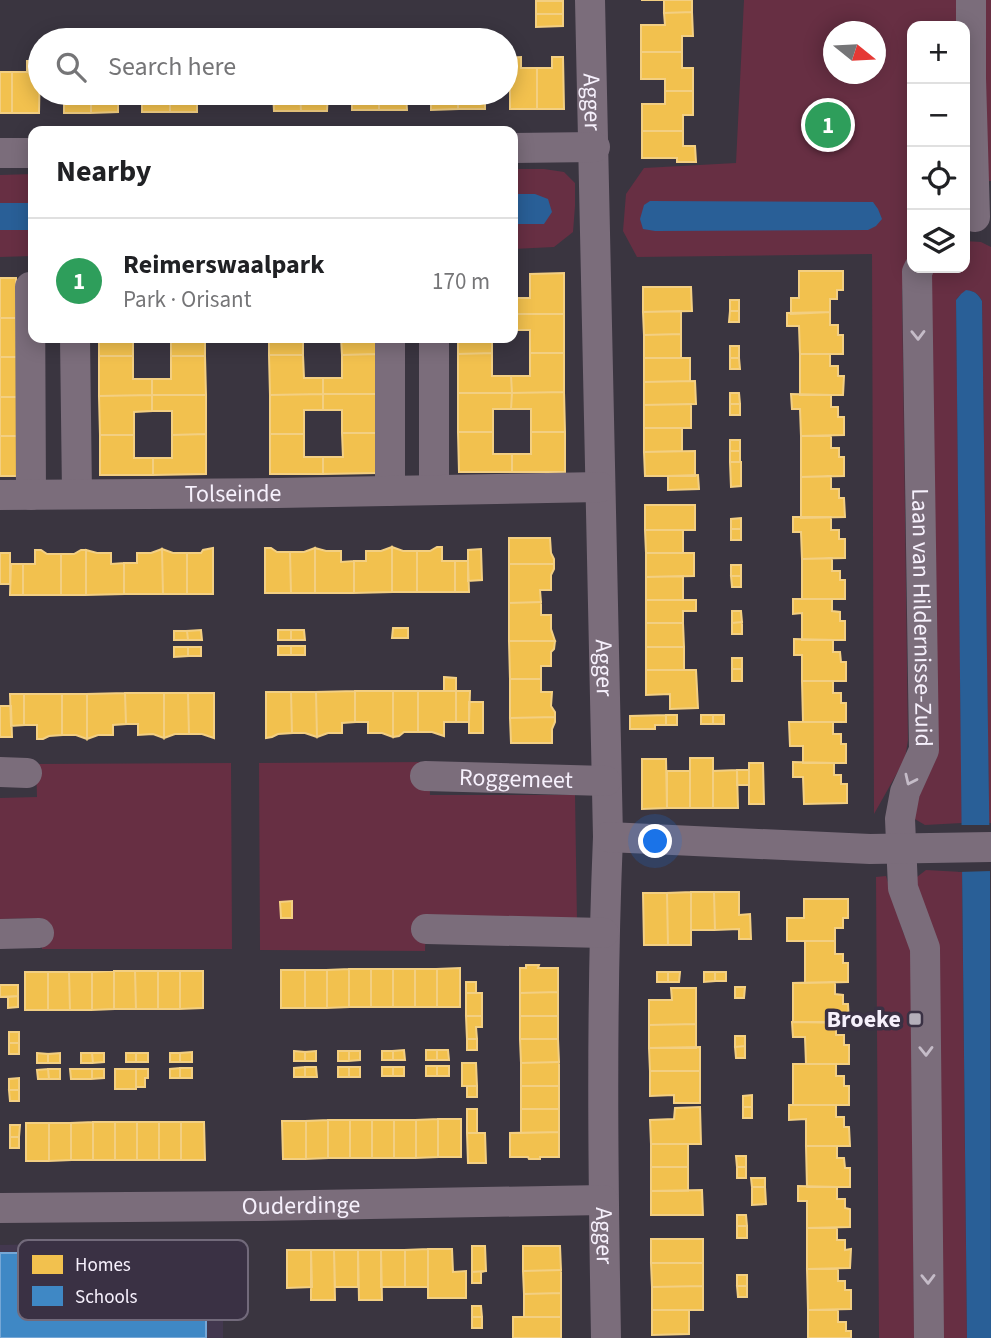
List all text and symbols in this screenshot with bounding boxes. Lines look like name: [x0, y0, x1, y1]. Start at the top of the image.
north arrow: [823, 21, 886, 84]
map controls: [907, 21, 970, 273]
button: +: [907, 21, 970, 84]
search box: [28, 28, 518, 105]
icon: search: [52, 48, 90, 86]
text: Search here: [108, 48, 236, 85]
street label: Agger: [574, 73, 610, 132]
button: −: [907, 84, 970, 147]
pin: 1: [805, 99, 851, 151]
button: locate: [907, 147, 970, 210]
text: Nearby: [56, 150, 151, 193]
button: layers: [907, 210, 970, 273]
text: Reimerswaalpark: [123, 246, 324, 283]
text: 1: [73, 265, 85, 298]
text: 170 m: [432, 265, 490, 298]
text: Park · Orisant: [123, 283, 251, 316]
one-way arrow: [910, 330, 925, 341]
street label: Tolseinde: [185, 476, 281, 512]
street label: Laan van Hildernisse-Zuid: [902, 488, 941, 747]
street label: Agger: [586, 639, 622, 697]
street label: Roggemeet: [459, 760, 573, 798]
one-way arrow: [904, 773, 918, 785]
your location: [638, 824, 672, 858]
place label: Broeke: [827, 1002, 901, 1037]
marker: Broeke: [907, 1011, 923, 1027]
one-way arrow: [918, 1047, 934, 1057]
street label: Ouderdinge: [242, 1187, 360, 1224]
street label: Agger: [586, 1207, 622, 1265]
legend: [18, 1240, 248, 1320]
text: Homes: [75, 1252, 131, 1279]
one-way arrow: [920, 1274, 936, 1285]
text: Schools: [75, 1284, 138, 1311]

